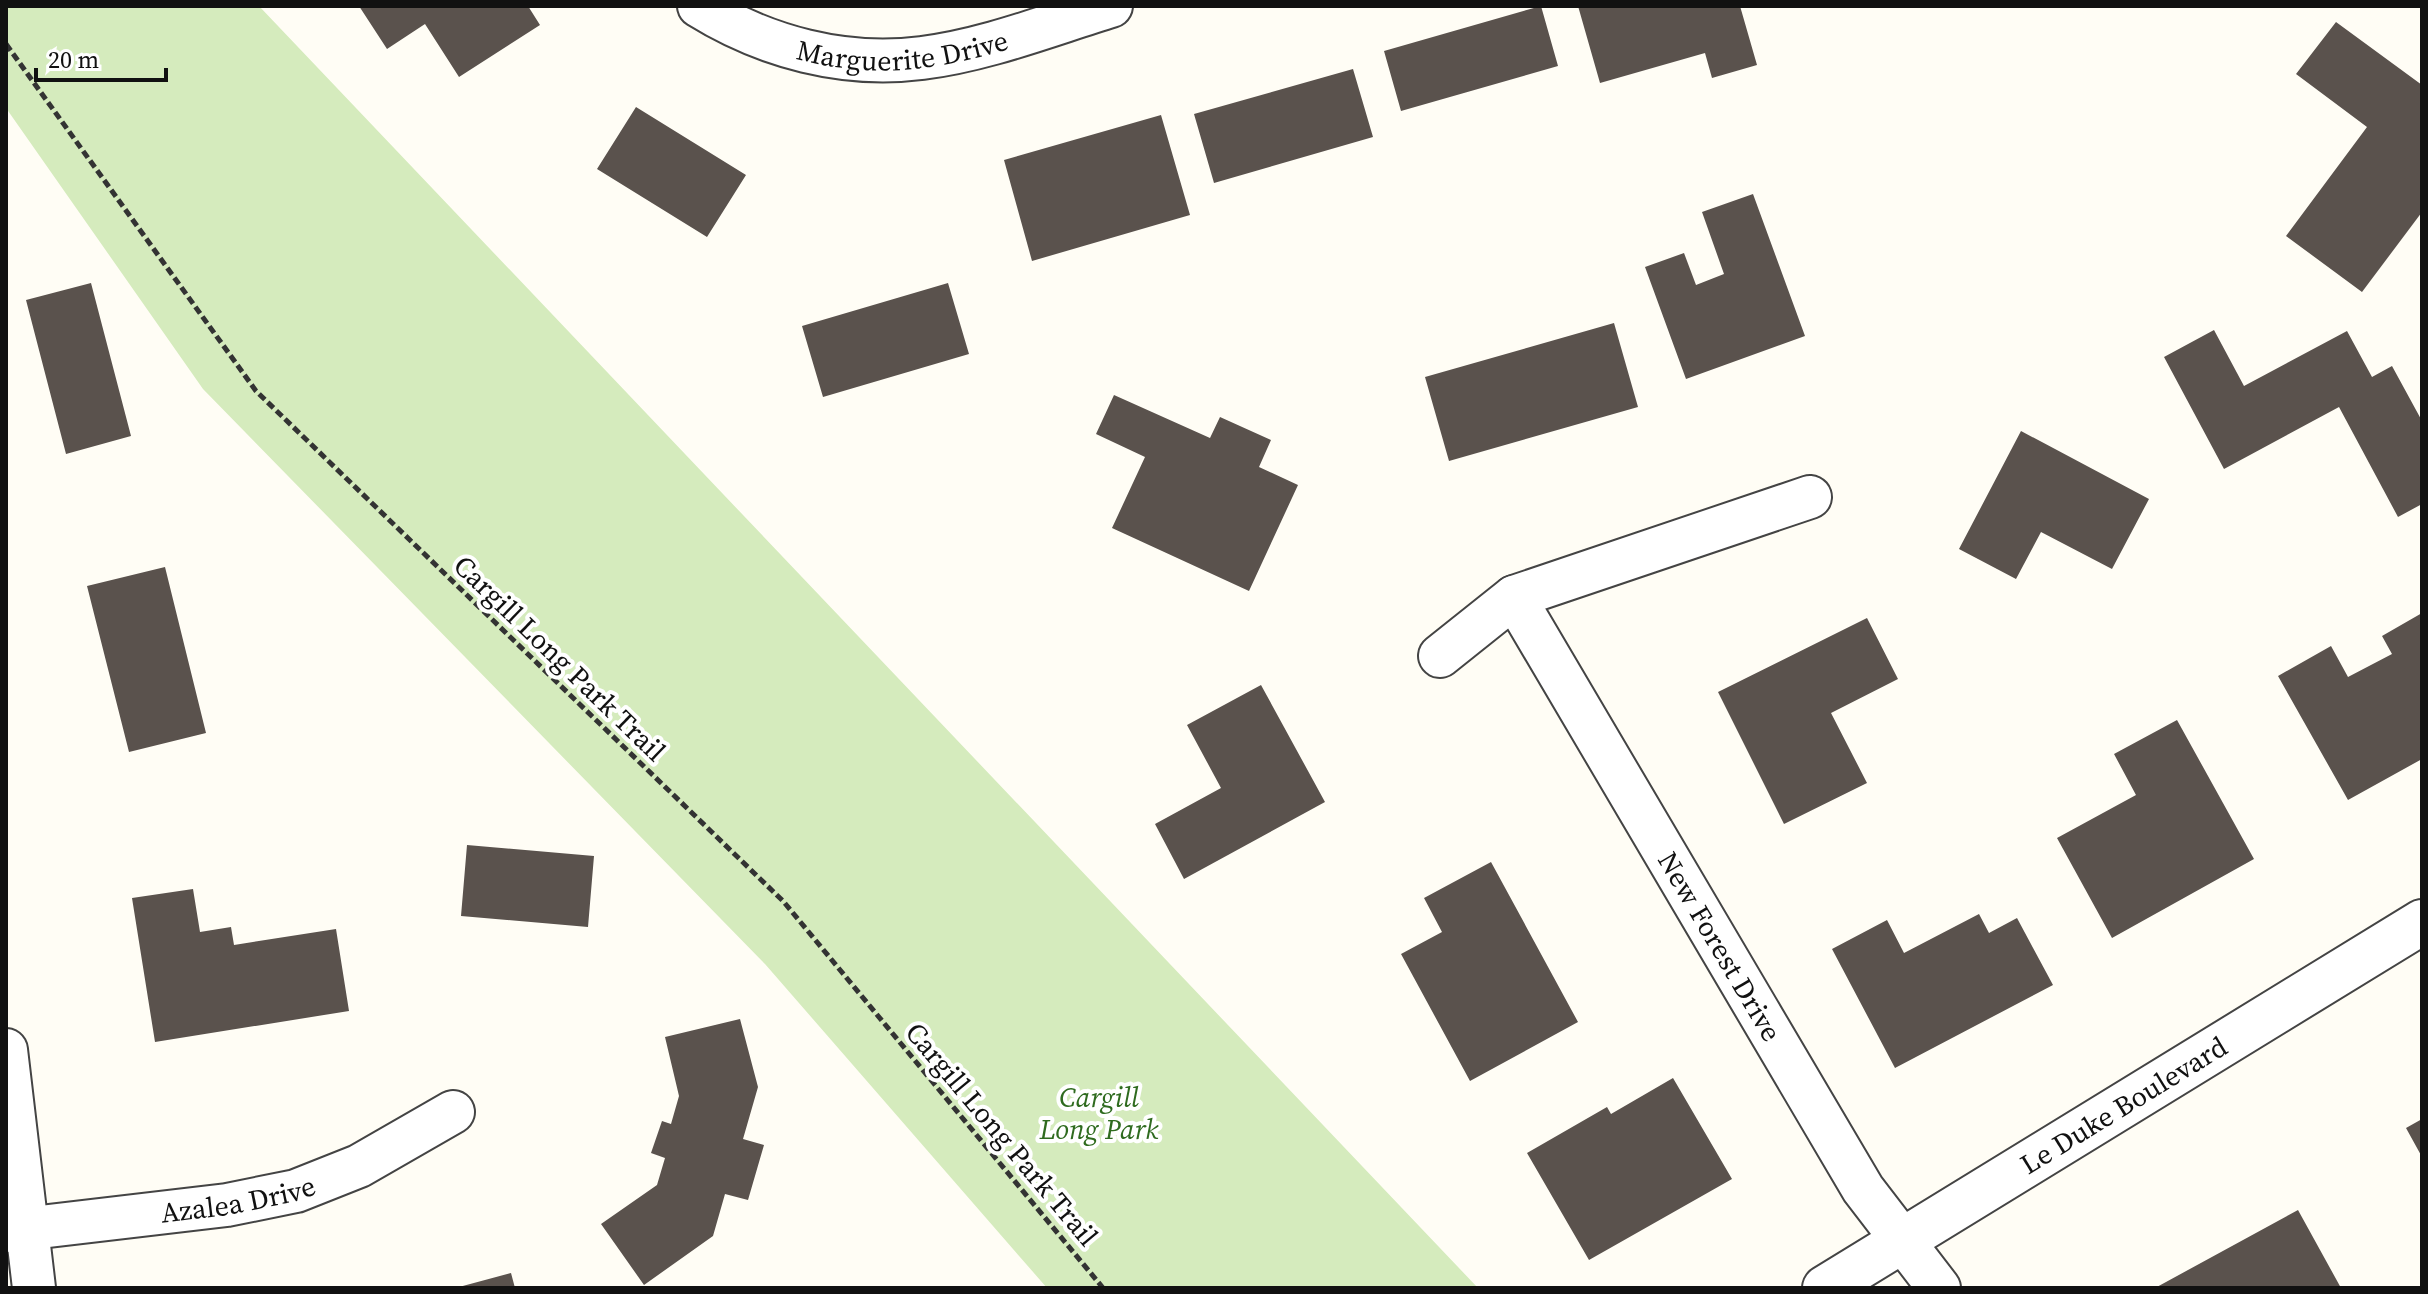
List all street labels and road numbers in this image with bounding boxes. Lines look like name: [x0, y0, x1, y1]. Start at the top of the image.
street label: Marguerite Drive: [793, 21, 1012, 79]
street label: Cargill Long Park Trail: [446, 547, 674, 769]
street label: New Forest Drive: [1649, 845, 1791, 1048]
street label: Cargill Long Park Trail: [897, 1014, 1107, 1254]
street label: Le Duke Boulevard: [2013, 1027, 2234, 1183]
street label: Azalea Drive: [159, 1166, 321, 1232]

